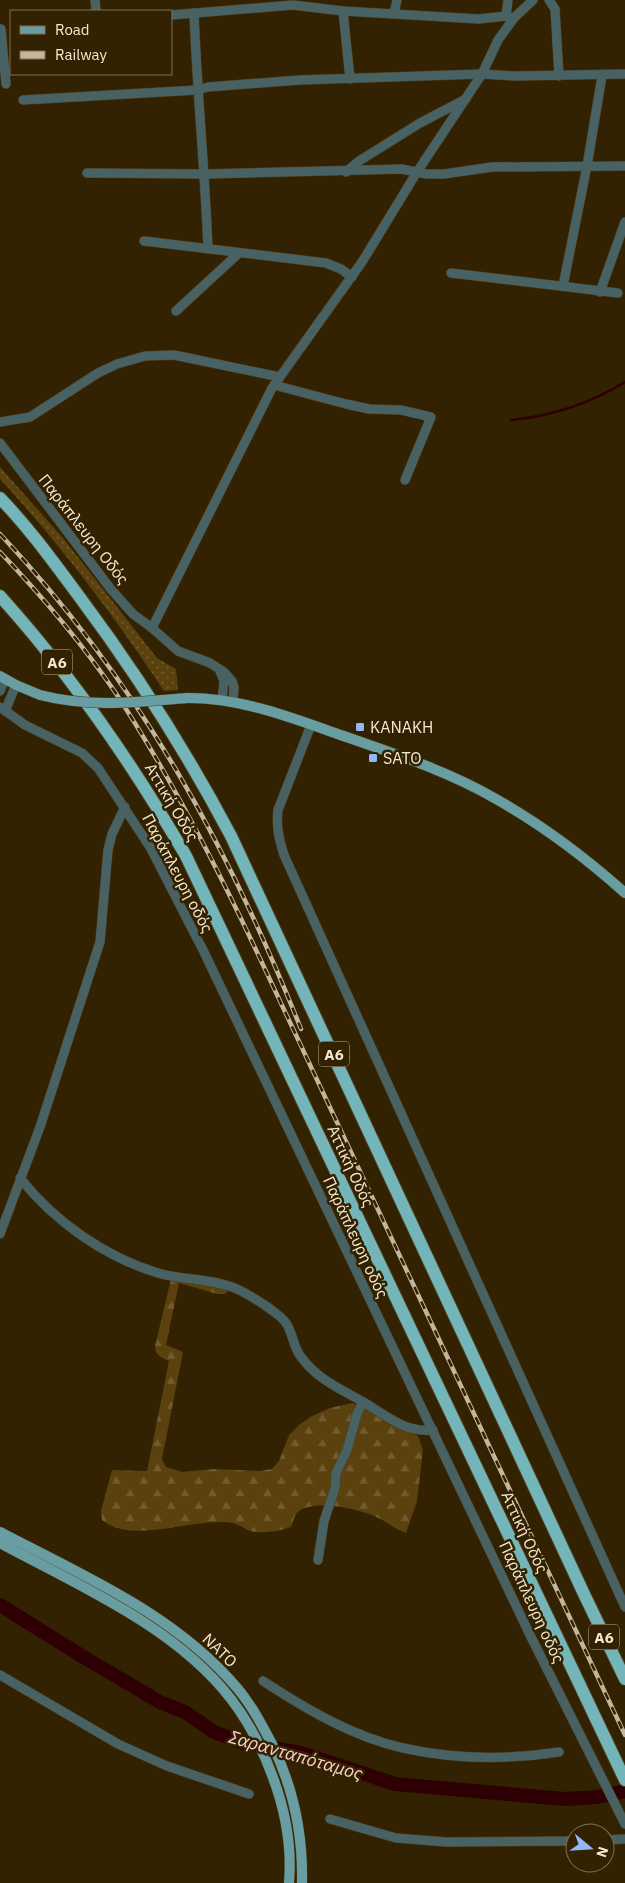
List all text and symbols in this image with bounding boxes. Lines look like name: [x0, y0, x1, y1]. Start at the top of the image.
legend: [10, 10, 172, 75]
text: Road: [55, 20, 90, 39]
text: Railway: [55, 45, 108, 64]
street label: Παράπλευρη Οδός: [35, 470, 133, 588]
road number: Α6: [42, 650, 72, 674]
place label: ΚΑΝΑΚΗ: [370, 717, 433, 737]
marker: ΚΑΝΑΚΗ: [354, 721, 366, 733]
place label: SATO: [383, 748, 422, 768]
marker: SATO: [367, 752, 379, 764]
street label: Αττική Οδός: [141, 759, 203, 845]
street label: Παράπλευρη οδός: [138, 810, 218, 936]
road number: Α6: [319, 1042, 349, 1066]
street label: Αττική Οδός: [323, 1122, 379, 1210]
street label: Παράπλευρη οδός: [319, 1173, 393, 1301]
street label: Αττική Οδός: [497, 1488, 553, 1576]
street label: Παράπλευρη οδός: [495, 1538, 569, 1666]
road number: Α6: [589, 1624, 619, 1650]
street label: ΝΑΤΟ: [198, 1629, 242, 1671]
water label: Σαρανταπόταμος: [225, 1725, 366, 1785]
north arrow: [565, 1823, 615, 1873]
text: N: [592, 1844, 612, 1860]

